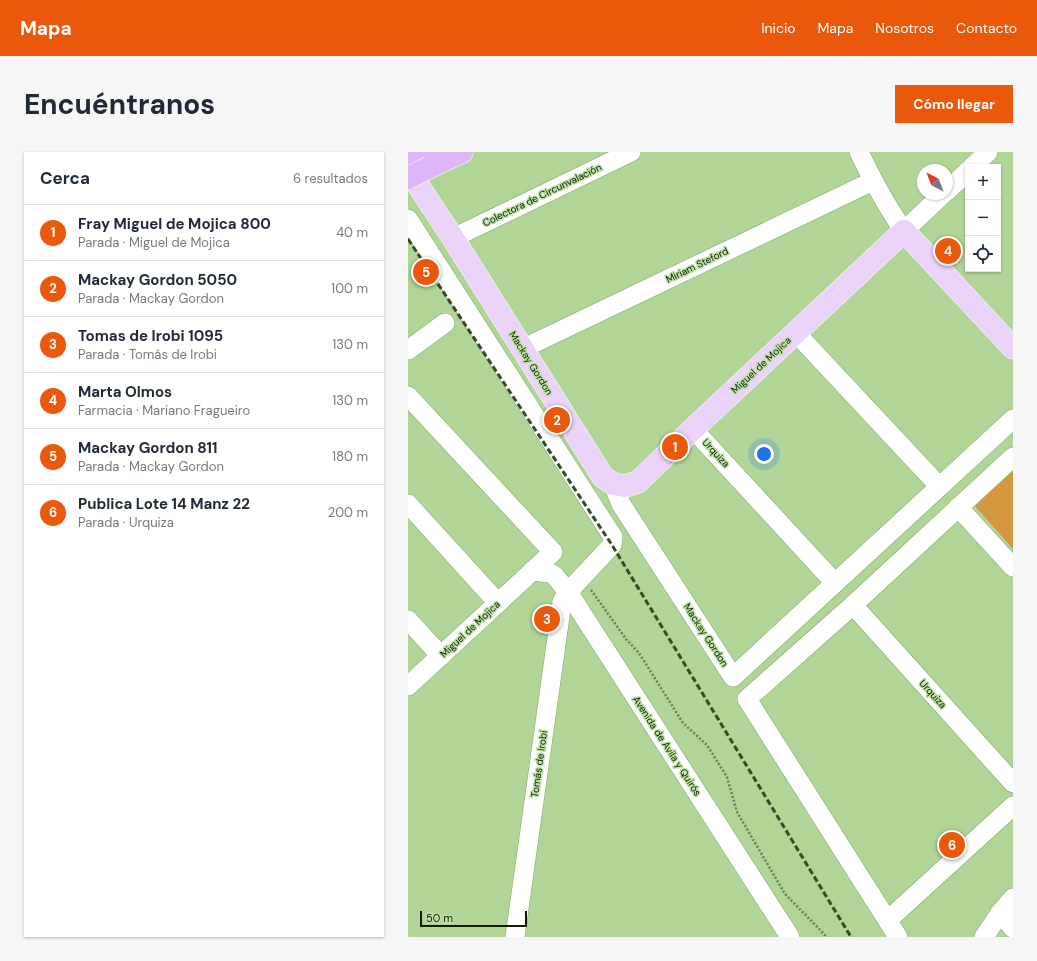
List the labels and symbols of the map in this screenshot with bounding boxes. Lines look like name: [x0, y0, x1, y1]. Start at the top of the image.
street label: Colectora de Circunvalación: [480, 160, 604, 230]
north arrow: [917, 164, 953, 200]
pin: 4: [935, 236, 961, 266]
street label: Miriam Steford: [664, 244, 730, 286]
pin: 5: [413, 257, 439, 287]
street label: Mackay Gordon: [506, 329, 556, 398]
street label: Miguel de Mojica: [728, 334, 794, 396]
pin: 2: [544, 405, 570, 435]
pin: 1: [662, 432, 688, 462]
street label: Urquiza: [699, 436, 733, 470]
your location: [754, 444, 774, 464]
street label: Miguel de Mojica: [437, 598, 503, 660]
street label: Mackay Gordon: [681, 601, 731, 669]
pin: 3: [534, 604, 560, 634]
street label: Urquiza: [917, 677, 949, 711]
street label: Avenida de Avila y Quirós: [630, 694, 704, 798]
street label: Tomás de Irobi: [528, 730, 550, 798]
pin: 6: [939, 830, 965, 860]
scale bar: [420, 909, 527, 928]

